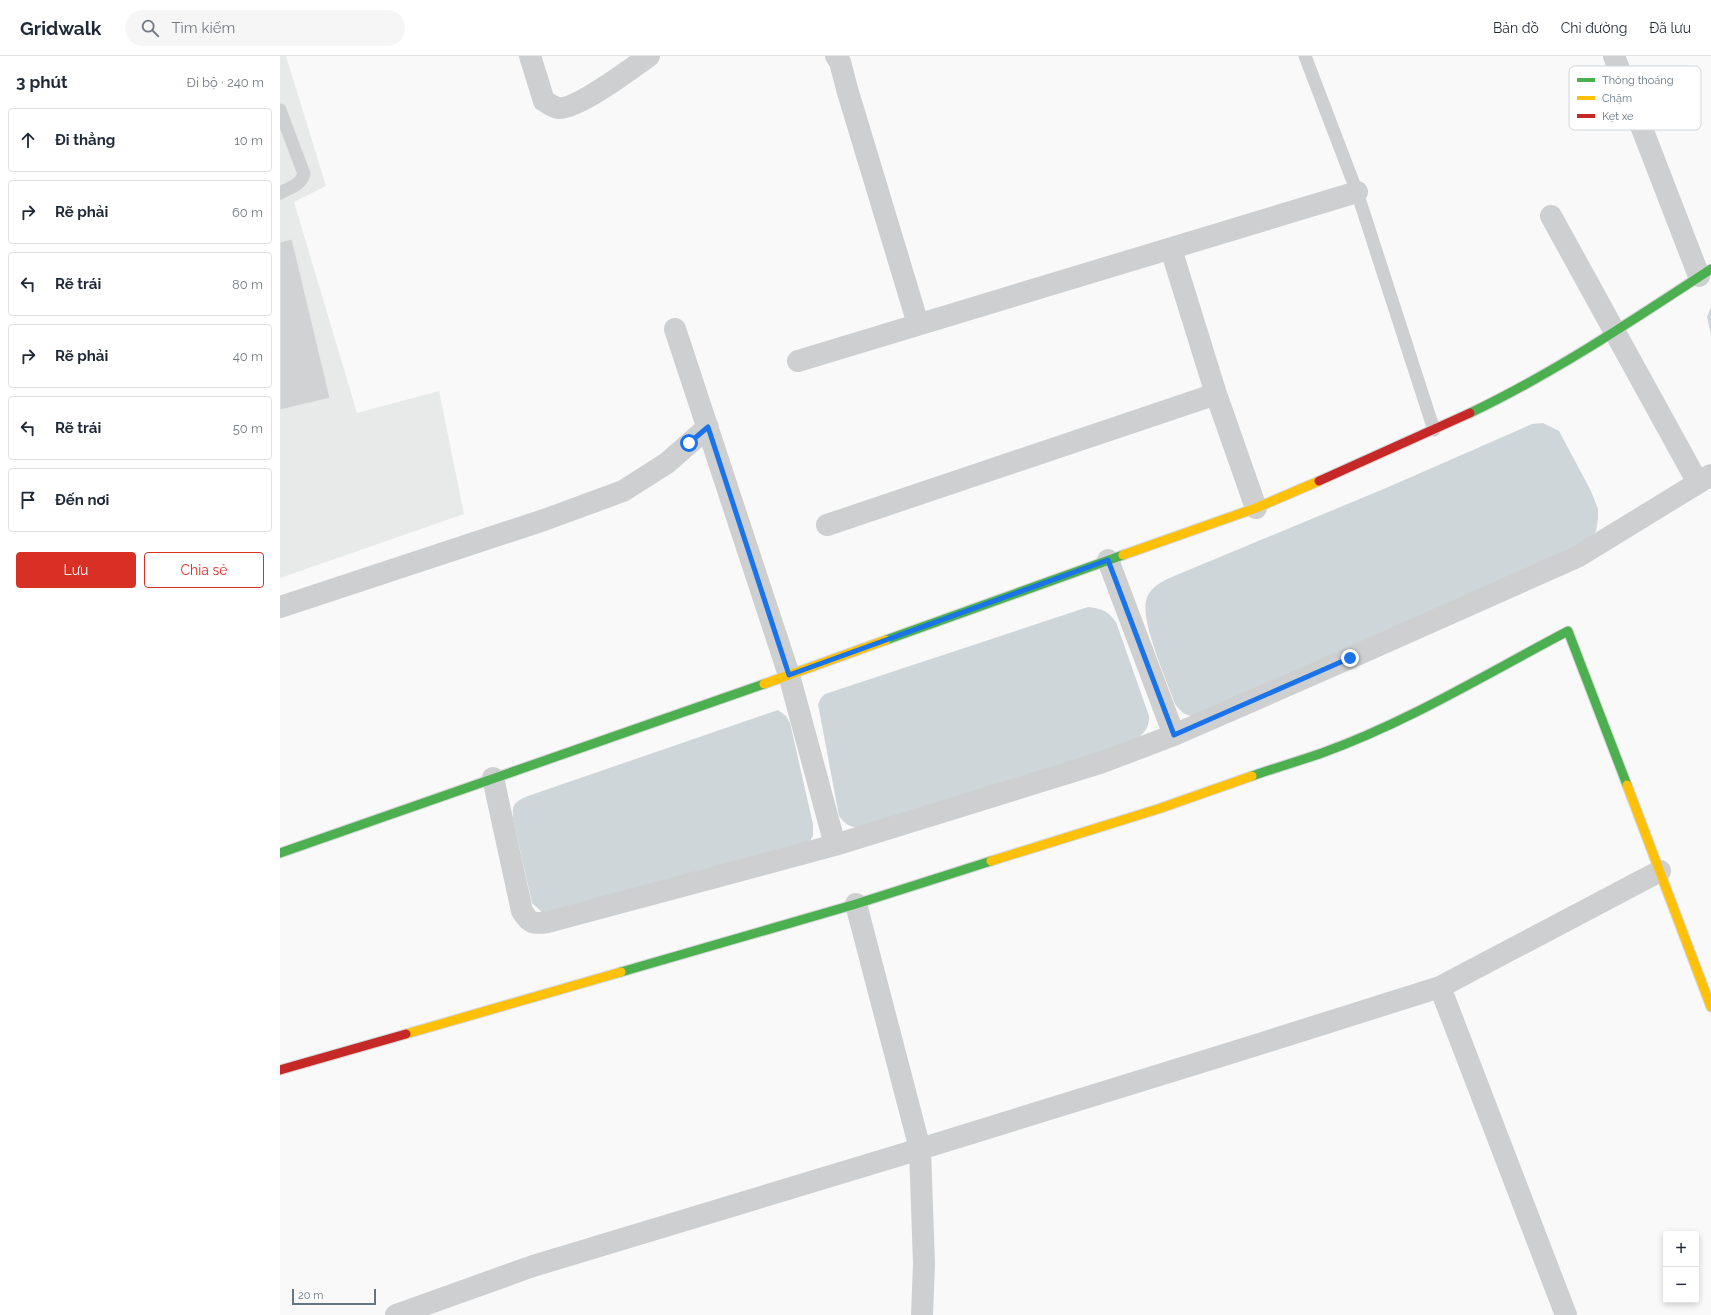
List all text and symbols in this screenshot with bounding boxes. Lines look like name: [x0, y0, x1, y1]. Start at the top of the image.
search box: [125, 10, 405, 46]
text: Gridwalk: [20, 17, 101, 39]
icon: search: [139, 17, 161, 39]
text: Tìm kiếm: [171, 19, 235, 37]
text: Bản đồ: [1493, 20, 1539, 36]
text: Chỉ đường: [1561, 20, 1627, 36]
text: Đã lưu: [1649, 20, 1691, 36]
legend: [1569, 66, 1701, 130]
text: 3 phút: [16, 72, 68, 92]
text: Thông thoáng: [1602, 74, 1674, 87]
text: Đi bộ · 240 m: [187, 75, 264, 90]
text: Chậm: [1602, 92, 1632, 105]
text: Kẹt xe: [1602, 110, 1634, 123]
icon: ahead: [17, 129, 39, 151]
text: Đi thẳng: [55, 131, 115, 149]
text: 10 m: [234, 133, 263, 148]
icon: right: [17, 201, 39, 223]
text: Rẽ phải: [55, 203, 108, 221]
text: 60 m: [232, 205, 263, 220]
icon: left: [17, 273, 39, 295]
text: Rẽ trái: [55, 275, 101, 293]
text: 80 m: [232, 277, 263, 292]
icon: right: [17, 345, 39, 367]
text: Rẽ phải: [55, 347, 108, 365]
text: 40 m: [233, 349, 263, 364]
icon: left: [17, 417, 39, 439]
text: Rẽ trái: [55, 419, 101, 437]
text: 50 m: [233, 421, 263, 436]
route start: [680, 434, 698, 452]
icon: arrive: [17, 489, 39, 511]
text: Đến nơi: [55, 491, 109, 509]
button: Lưu: [16, 552, 136, 588]
button: Chia sẻ: [144, 552, 264, 588]
route end: [1341, 649, 1359, 667]
map controls: [1663, 1231, 1699, 1303]
button: +: [1663, 1231, 1699, 1267]
button: −: [1663, 1267, 1699, 1303]
scale bar: [292, 1287, 376, 1306]
text: 20 m: [298, 1289, 323, 1302]

